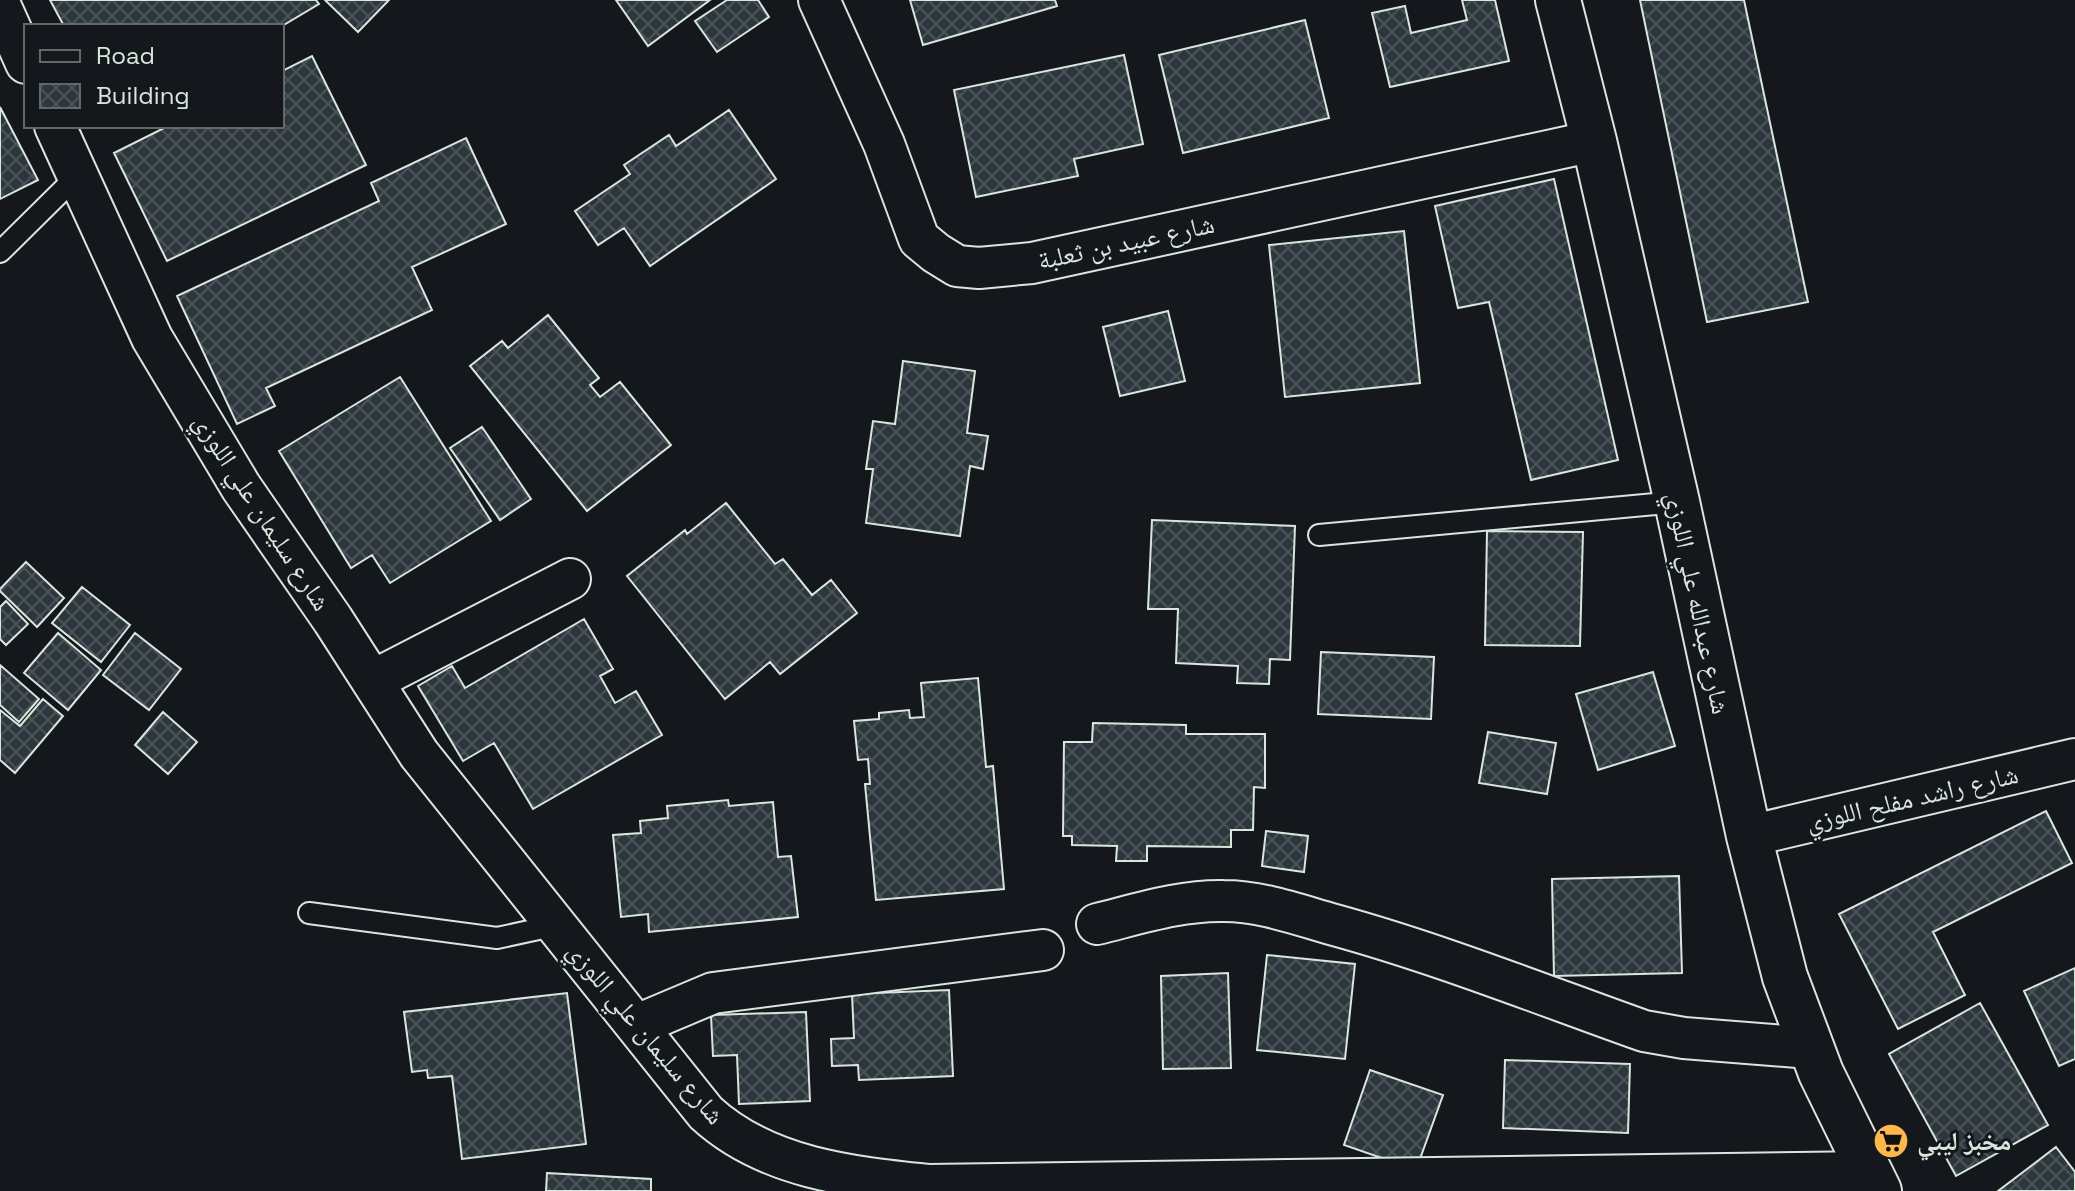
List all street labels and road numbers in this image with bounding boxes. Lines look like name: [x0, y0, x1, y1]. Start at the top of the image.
street label: شارع عبيد بن ثعلبة: [1035, 207, 1217, 277]
street label: شارع سليمان علي اللوزي: [182, 407, 339, 619]
street label: شارع عبدالله علي اللوزي: [1654, 489, 1738, 718]
street label: شارع راشد مفلح اللوزي: [1802, 757, 2022, 842]
street label: شارع سليمان علي اللوزي: [557, 935, 732, 1134]

